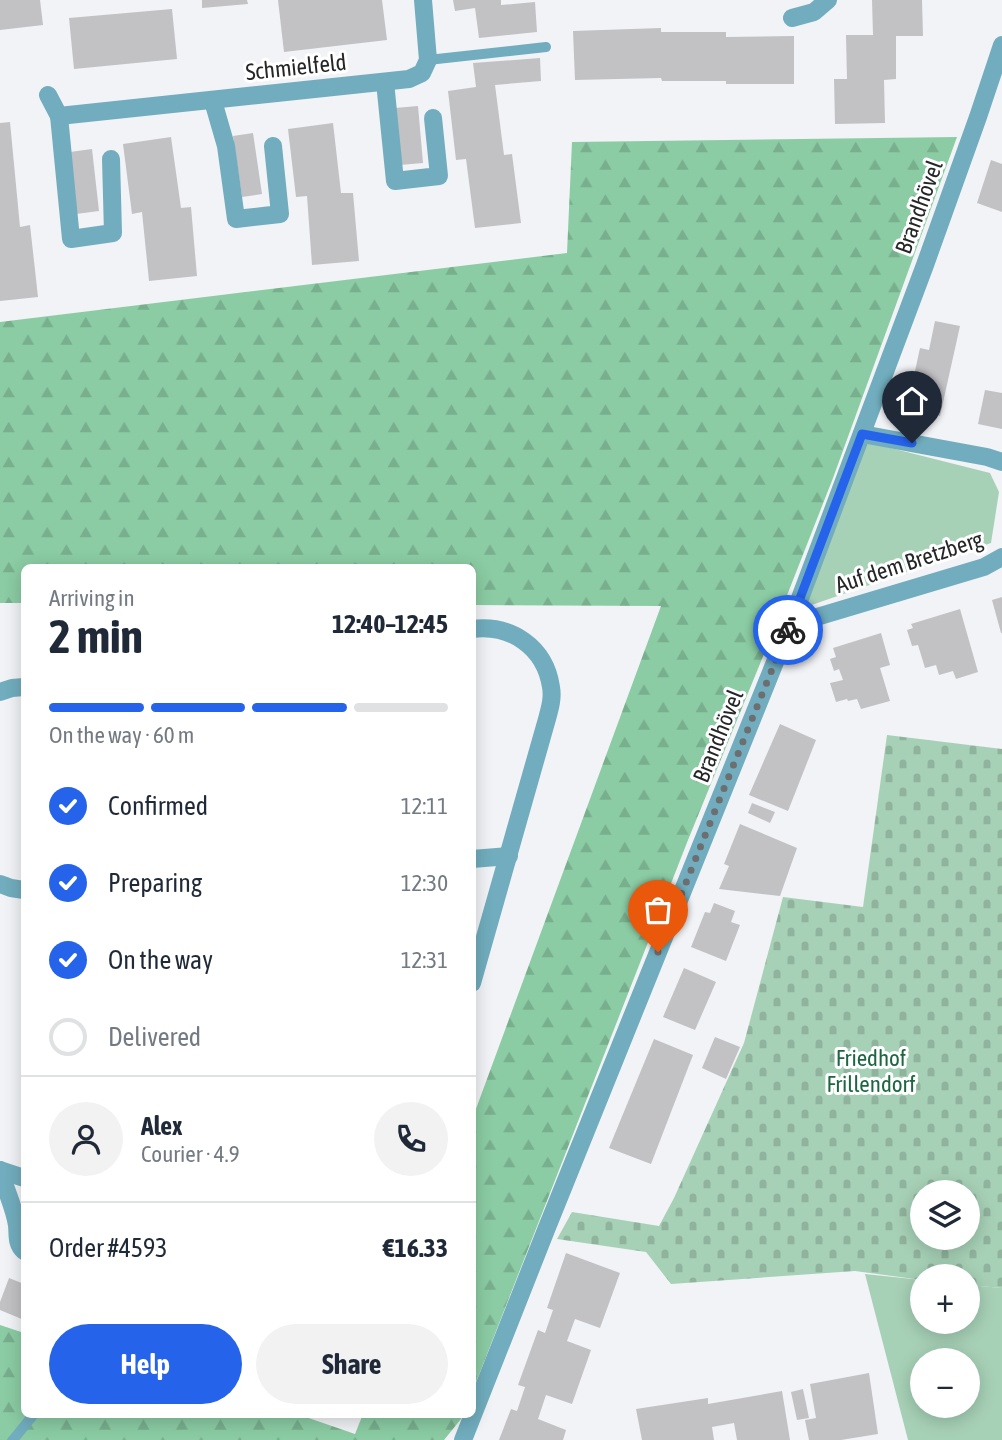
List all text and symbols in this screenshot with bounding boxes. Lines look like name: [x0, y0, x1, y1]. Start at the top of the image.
street label: Schmielfeld: [244, 49, 348, 85]
street label: Brandhövel: [890, 157, 948, 257]
pin: [882, 371, 942, 443]
icon: home: [893, 382, 931, 420]
street label: Auf dem Bretzberg: [832, 526, 986, 598]
text: Arriving in: [49, 585, 135, 611]
courier: [753, 595, 823, 665]
text: 12:40–12:45: [332, 609, 448, 639]
text: 2 min: [49, 610, 143, 663]
icon: bike: [769, 611, 807, 649]
street label: Brandhövel: [688, 686, 748, 786]
text: On the way · 60 m: [49, 722, 194, 748]
icon: check: [49, 787, 87, 825]
text: Confirmed: [108, 791, 208, 821]
text: 12:11: [401, 793, 448, 819]
icon: check: [49, 864, 87, 902]
text: Preparing: [108, 868, 202, 898]
text: 12:30: [401, 870, 448, 896]
pin: [628, 880, 688, 952]
icon: bag: [639, 891, 677, 929]
icon: check: [49, 941, 87, 979]
text: On the way: [108, 945, 213, 975]
text: 12:31: [401, 947, 448, 973]
text: Delivered: [108, 1022, 201, 1052]
park label: Friedhof Frillendorf: [826, 1045, 916, 1097]
button: person: [49, 1102, 123, 1176]
button: phone: [374, 1102, 448, 1176]
text: Alex: [141, 1111, 182, 1141]
text: Courier · 4.9: [141, 1141, 240, 1167]
map controls: [910, 1180, 980, 1418]
button: layers: [910, 1180, 980, 1250]
text: Order #4593: [49, 1233, 168, 1263]
text: €16.33: [383, 1233, 448, 1263]
button: +: [910, 1264, 980, 1334]
button: Help: [49, 1324, 242, 1404]
button: Share: [256, 1324, 448, 1404]
button: −: [910, 1348, 980, 1418]

